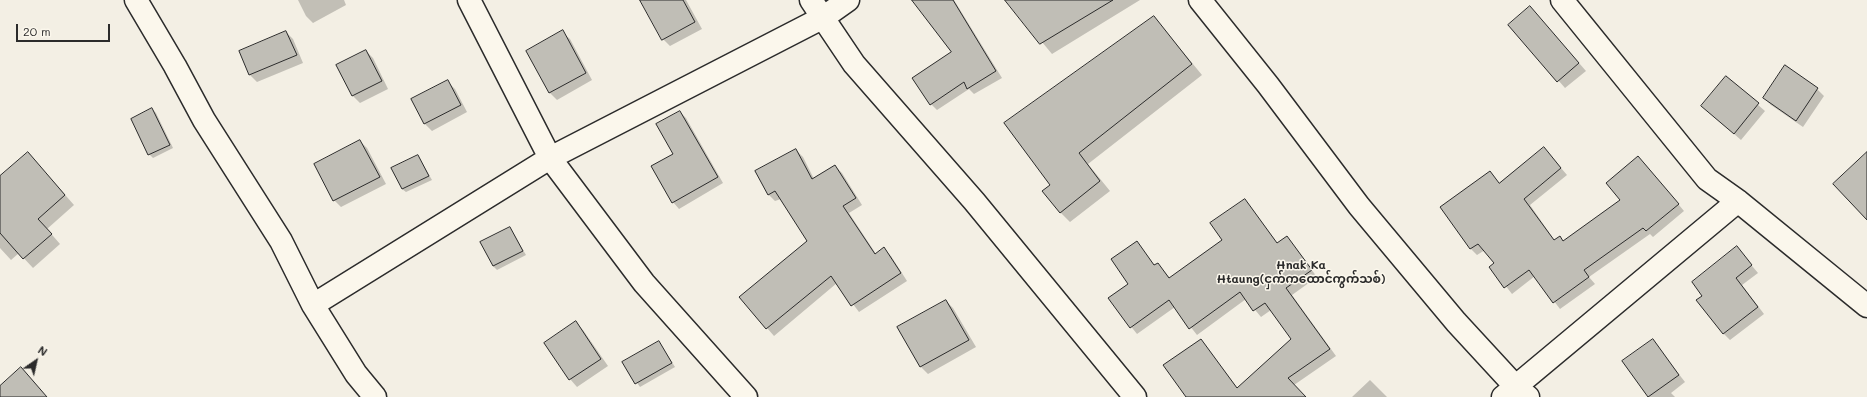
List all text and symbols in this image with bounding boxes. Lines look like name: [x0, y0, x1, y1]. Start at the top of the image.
scale bar: [18, 16, 112, 42]
text: 20 m: [23, 23, 51, 39]
district label: Hnak Ka Htaung(ငှက်ကထောင်ကွက်သစ်): [1216, 258, 1386, 286]
north arrow: [16, 341, 56, 381]
text: N: [35, 342, 51, 359]

